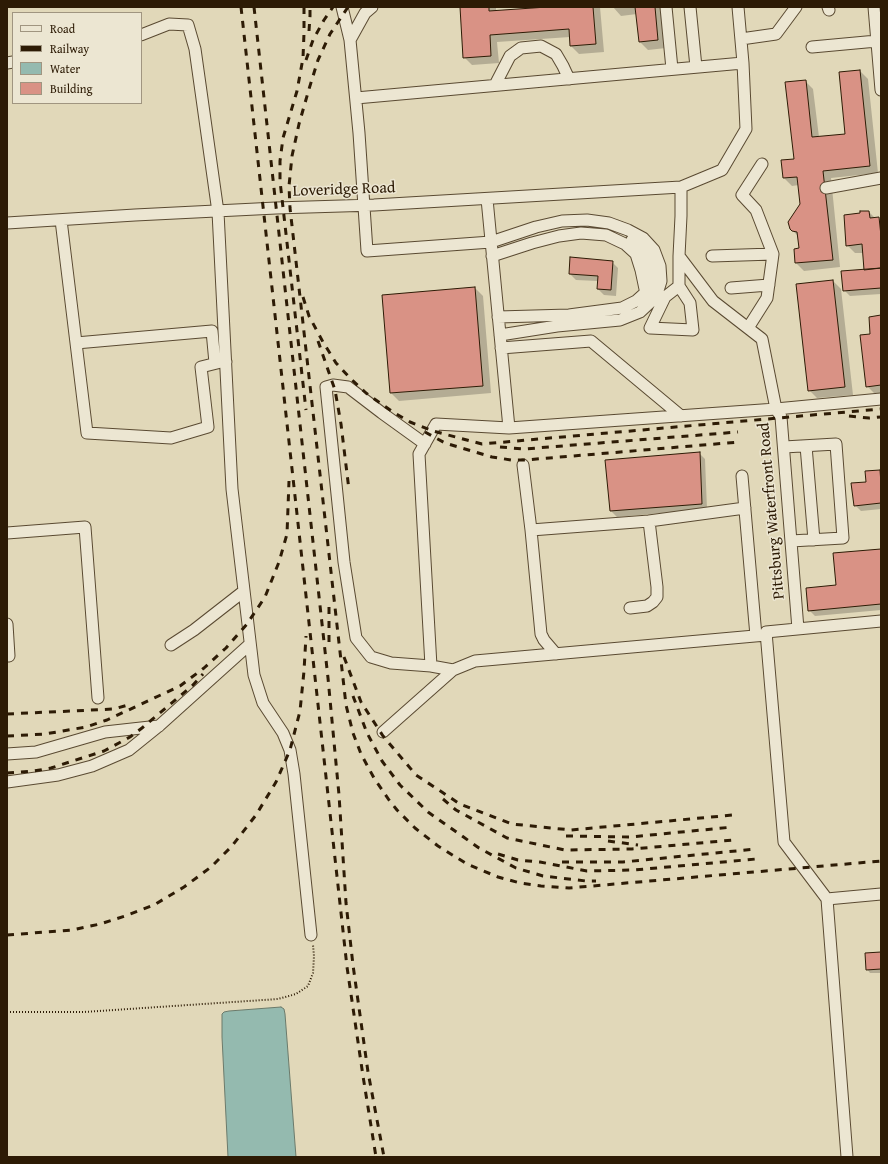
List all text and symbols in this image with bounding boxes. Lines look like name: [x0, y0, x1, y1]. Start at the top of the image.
legend: [12, 12, 142, 104]
text: Road: [50, 20, 75, 37]
text: Railway: [50, 40, 89, 57]
text: Water: [50, 60, 80, 77]
text: Building: [50, 80, 93, 97]
street label: Loveridge Road: [292, 179, 396, 201]
street label: Pittsburg Waterfront Road: [755, 422, 789, 600]

